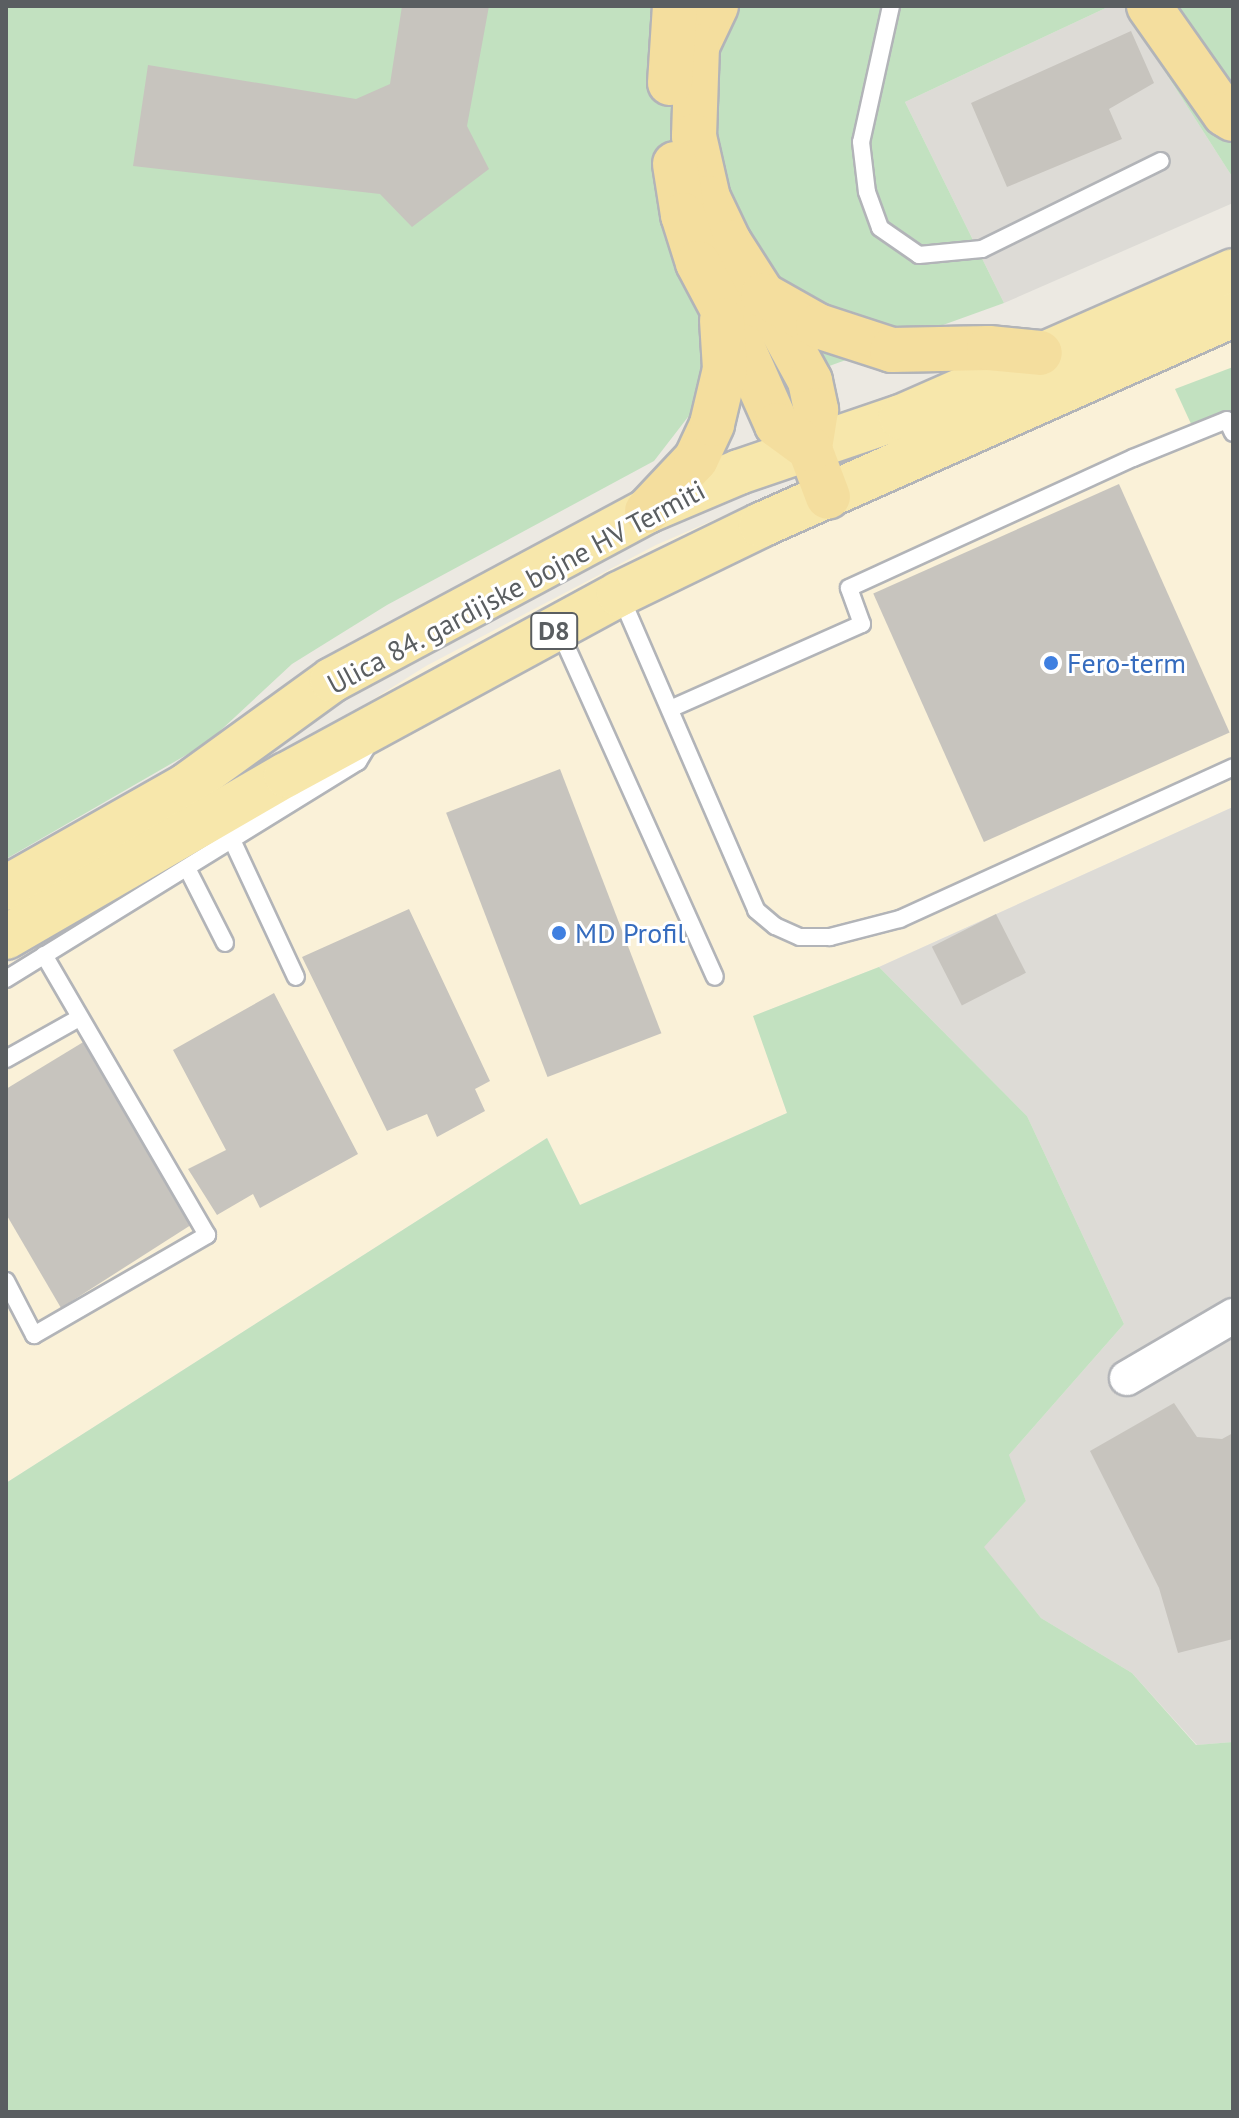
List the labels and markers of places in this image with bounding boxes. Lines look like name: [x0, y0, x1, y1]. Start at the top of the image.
place label: Fero-term: [1067, 646, 1186, 680]
marker: Fero-term: [1042, 654, 1060, 672]
place label: MD Profil: [575, 916, 685, 950]
marker: MD Profil: [550, 924, 568, 942]

